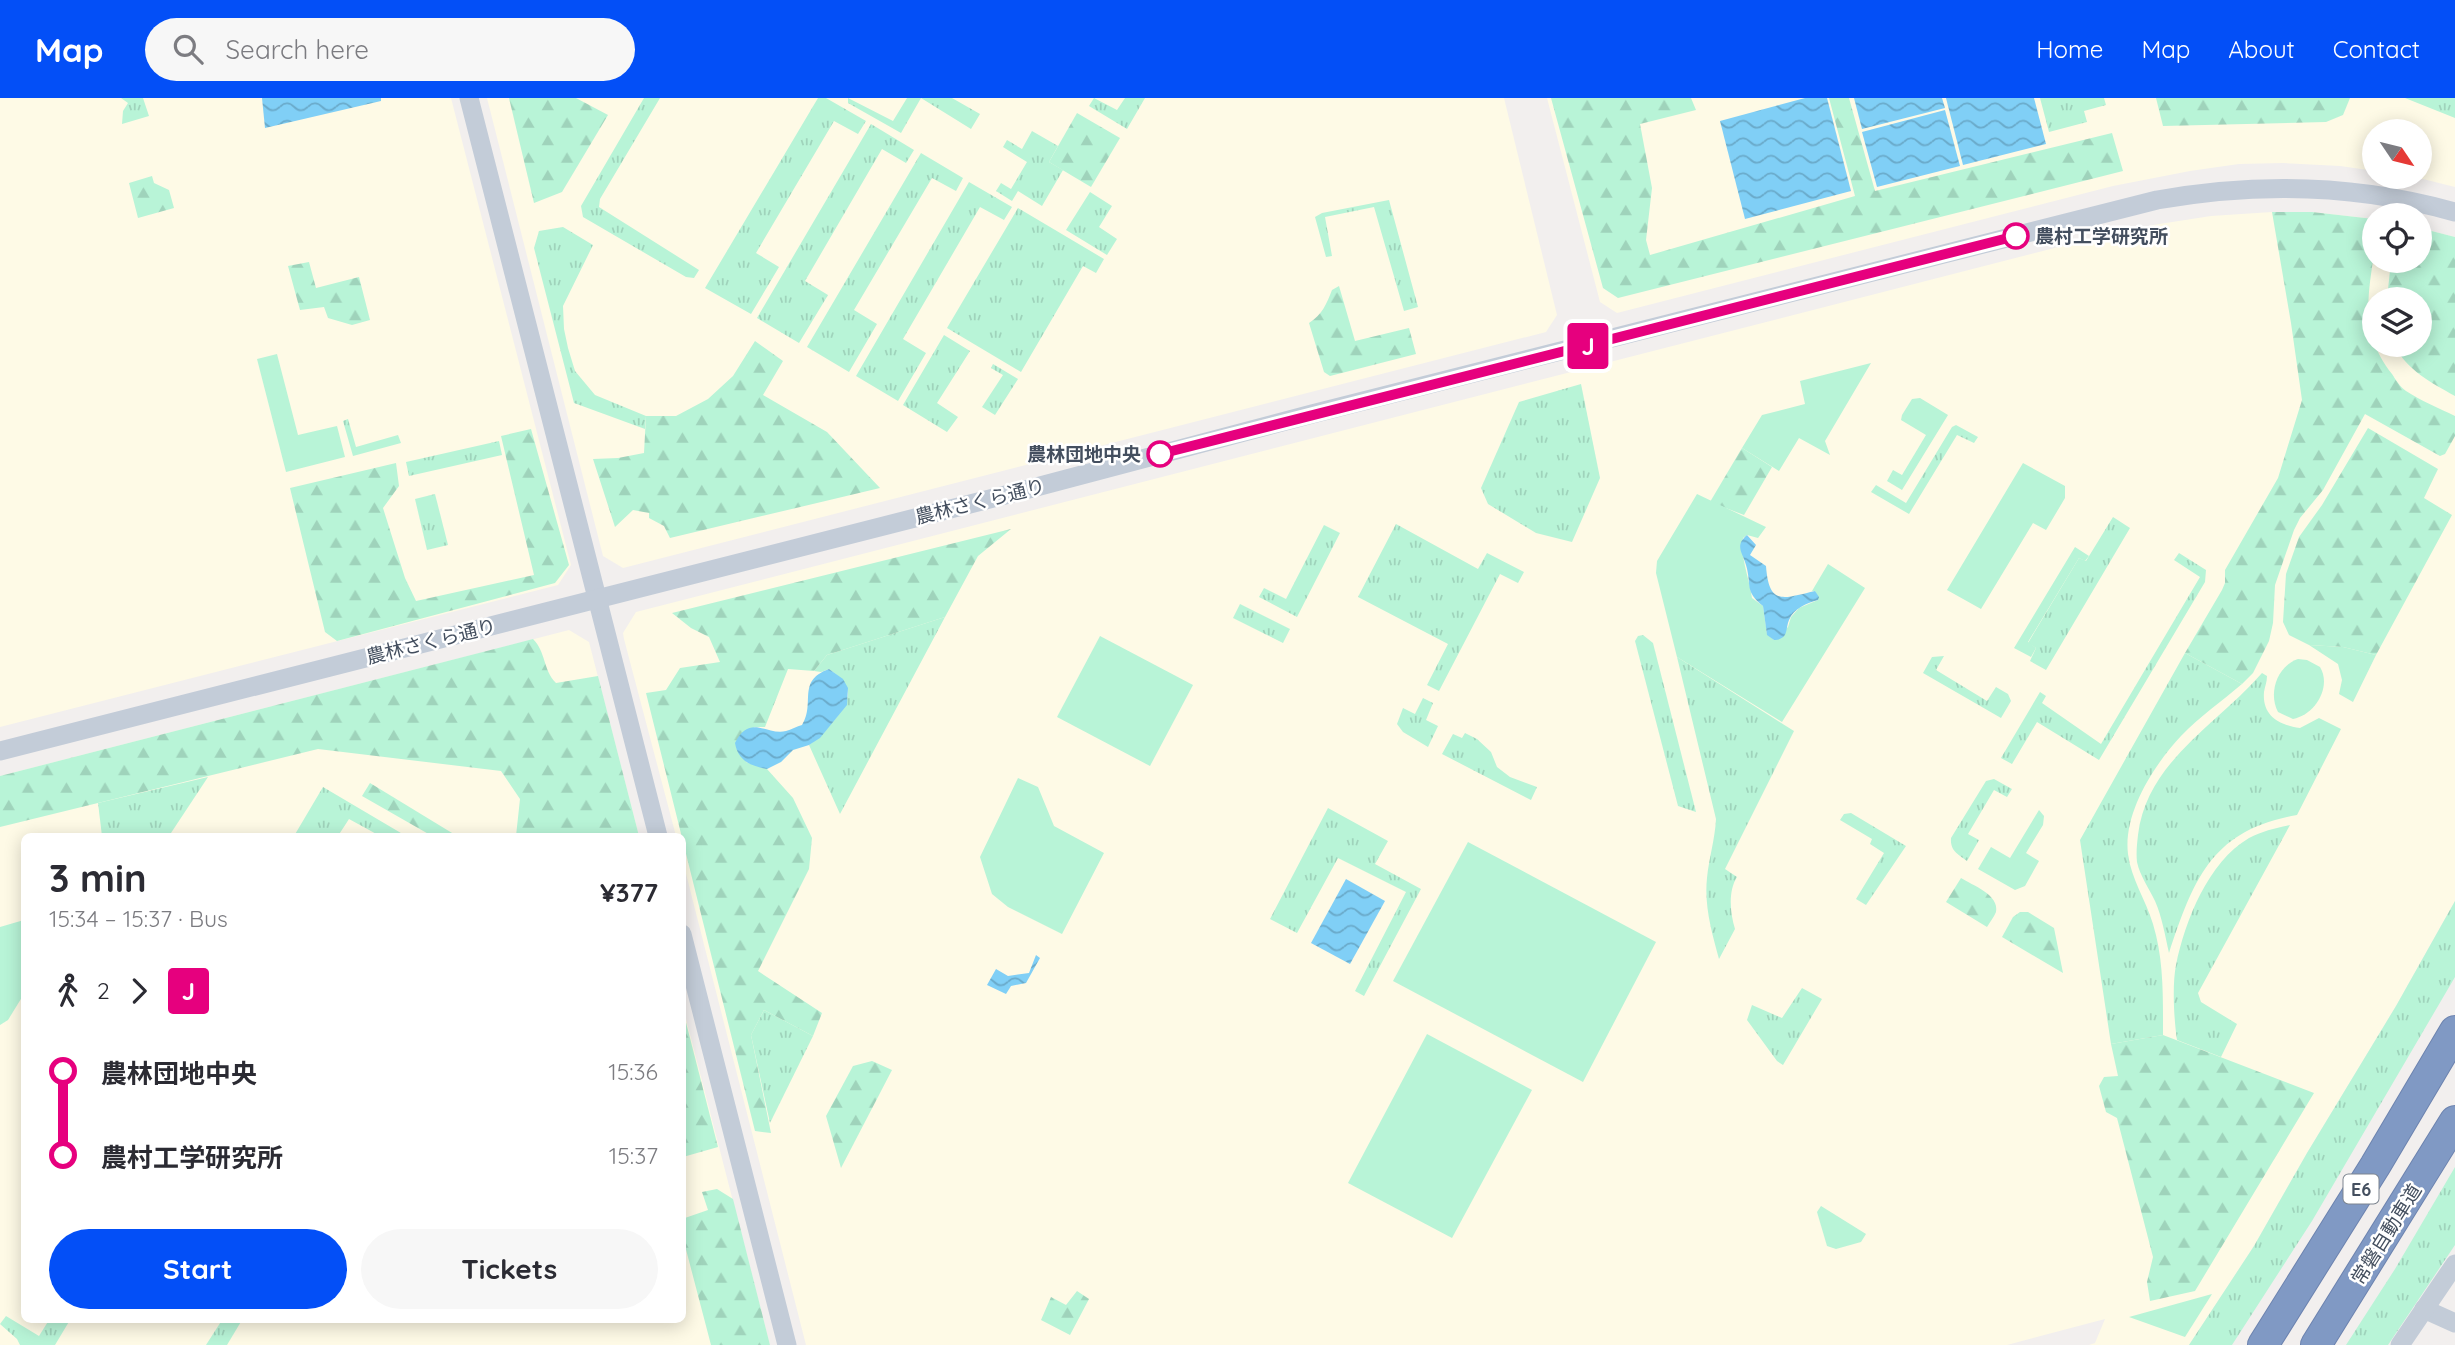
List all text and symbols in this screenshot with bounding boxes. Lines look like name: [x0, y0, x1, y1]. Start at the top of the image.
search box: [145, 18, 635, 81]
text: Map: [35, 29, 103, 70]
icon: search: [169, 30, 207, 68]
text: Search here: [225, 33, 369, 66]
text: Home: [2036, 34, 2103, 64]
text: Map: [2141, 34, 2190, 64]
text: About: [2228, 34, 2295, 64]
text: Contact: [2333, 34, 2420, 64]
north arrow: [2362, 119, 2432, 189]
map controls: [2362, 119, 2432, 357]
button: locate: [2362, 203, 2432, 273]
marker: 農村工学研究所: [2003, 223, 2029, 249]
place label: 農村工学研究所: [2035, 224, 2168, 248]
button: layers: [2362, 287, 2432, 357]
line badge: J: [1565, 323, 1611, 369]
text: J: [1581, 331, 1595, 361]
marker: 農林団地中央: [1147, 441, 1173, 467]
place label: 農林団地中央: [1027, 442, 1141, 466]
street label: 農林さくら通り: [913, 473, 1047, 529]
street label: 農林さくら通り: [364, 613, 498, 669]
text: 3 min: [49, 854, 147, 902]
text: ¥377: [600, 876, 658, 909]
text: 15:34 – 15:37 · Bus: [49, 904, 228, 933]
icon: walk: [49, 972, 87, 1010]
icon: forward: [120, 972, 158, 1010]
text: 2: [97, 976, 110, 1005]
text: J: [182, 976, 195, 1006]
text: 農林団地中央: [101, 1057, 257, 1090]
text: 15:36: [608, 1057, 658, 1086]
text: 農村工学研究所: [101, 1141, 283, 1174]
text: 15:37: [609, 1141, 658, 1170]
road number: E6: [2344, 1174, 2378, 1204]
street label: 常磐自動車道: [2346, 1179, 2426, 1289]
button: Start: [49, 1229, 347, 1309]
button: Tickets: [361, 1229, 658, 1309]

